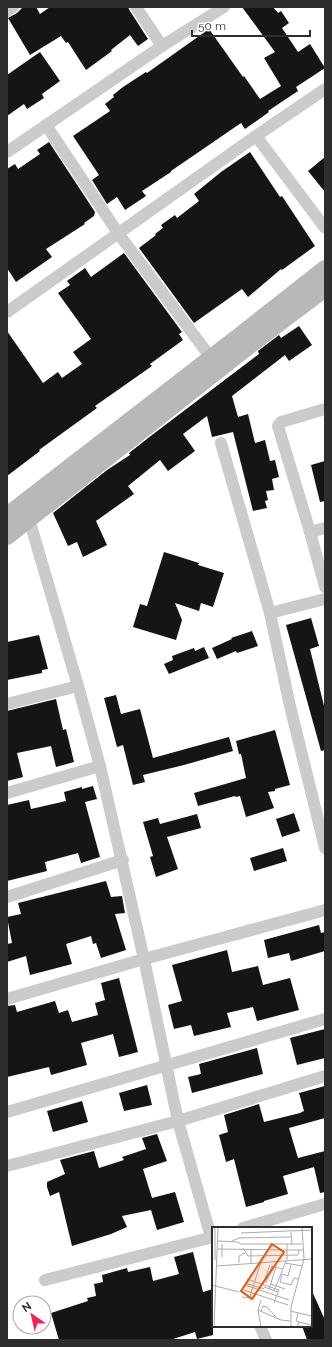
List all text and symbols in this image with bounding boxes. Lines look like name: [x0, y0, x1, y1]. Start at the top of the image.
scale bar: [192, 12, 310, 38]
text: 50 m: [198, 19, 226, 33]
inset map: [212, 1227, 312, 1327]
north arrow: [12, 1295, 52, 1335]
text: N: [20, 1299, 34, 1315]

